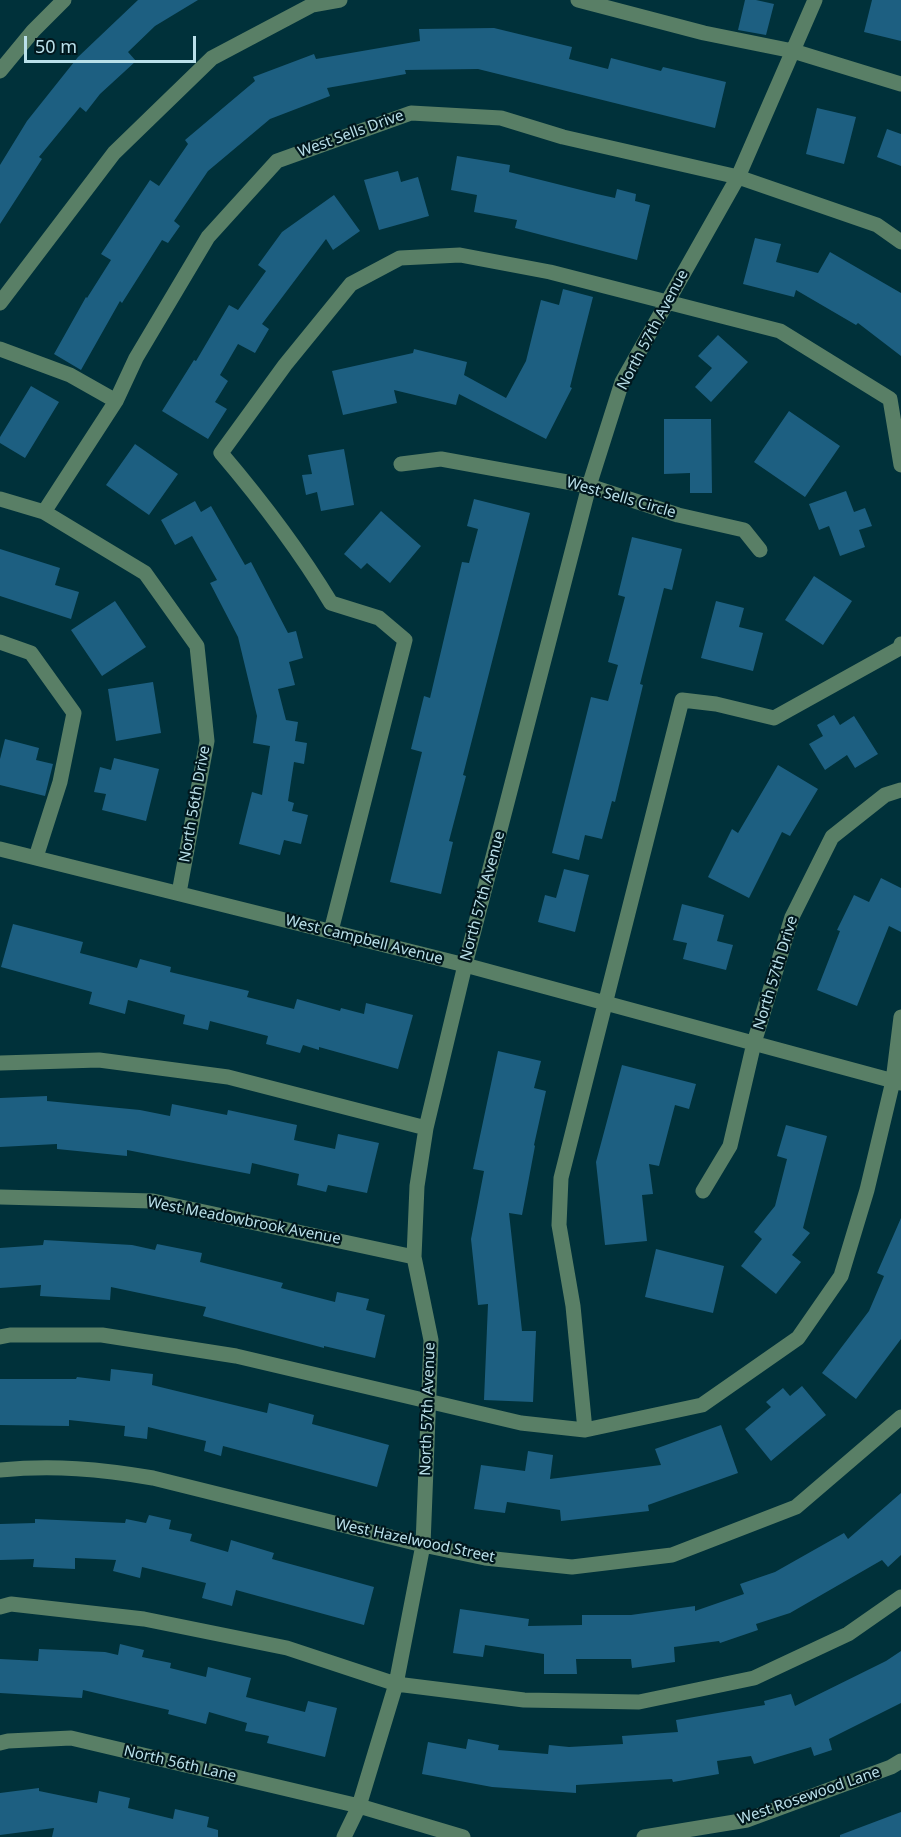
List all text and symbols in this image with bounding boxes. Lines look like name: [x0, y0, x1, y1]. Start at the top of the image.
scale bar: [27, 24, 200, 62]
text: 50 m: [35, 34, 77, 58]
street label: West Sells Drive: [296, 107, 406, 161]
street label: North 57th Avenue: [614, 267, 692, 393]
street label: West Sells Circle: [564, 474, 678, 522]
street label: North 56th Drive: [176, 744, 214, 864]
street label: North 57th Avenue: [457, 829, 509, 963]
street label: West Campbell Avenue: [283, 912, 445, 968]
street label: North 57th Drive: [750, 914, 802, 1032]
street label: West Meadowbrook Avenue: [146, 1193, 342, 1249]
street label: North 57th Avenue: [417, 1342, 439, 1476]
street label: West Hazelwood Street: [334, 1515, 496, 1567]
street label: North 56th Lane: [122, 1742, 238, 1786]
street label: West Rosewood Lane: [735, 1763, 883, 1829]

